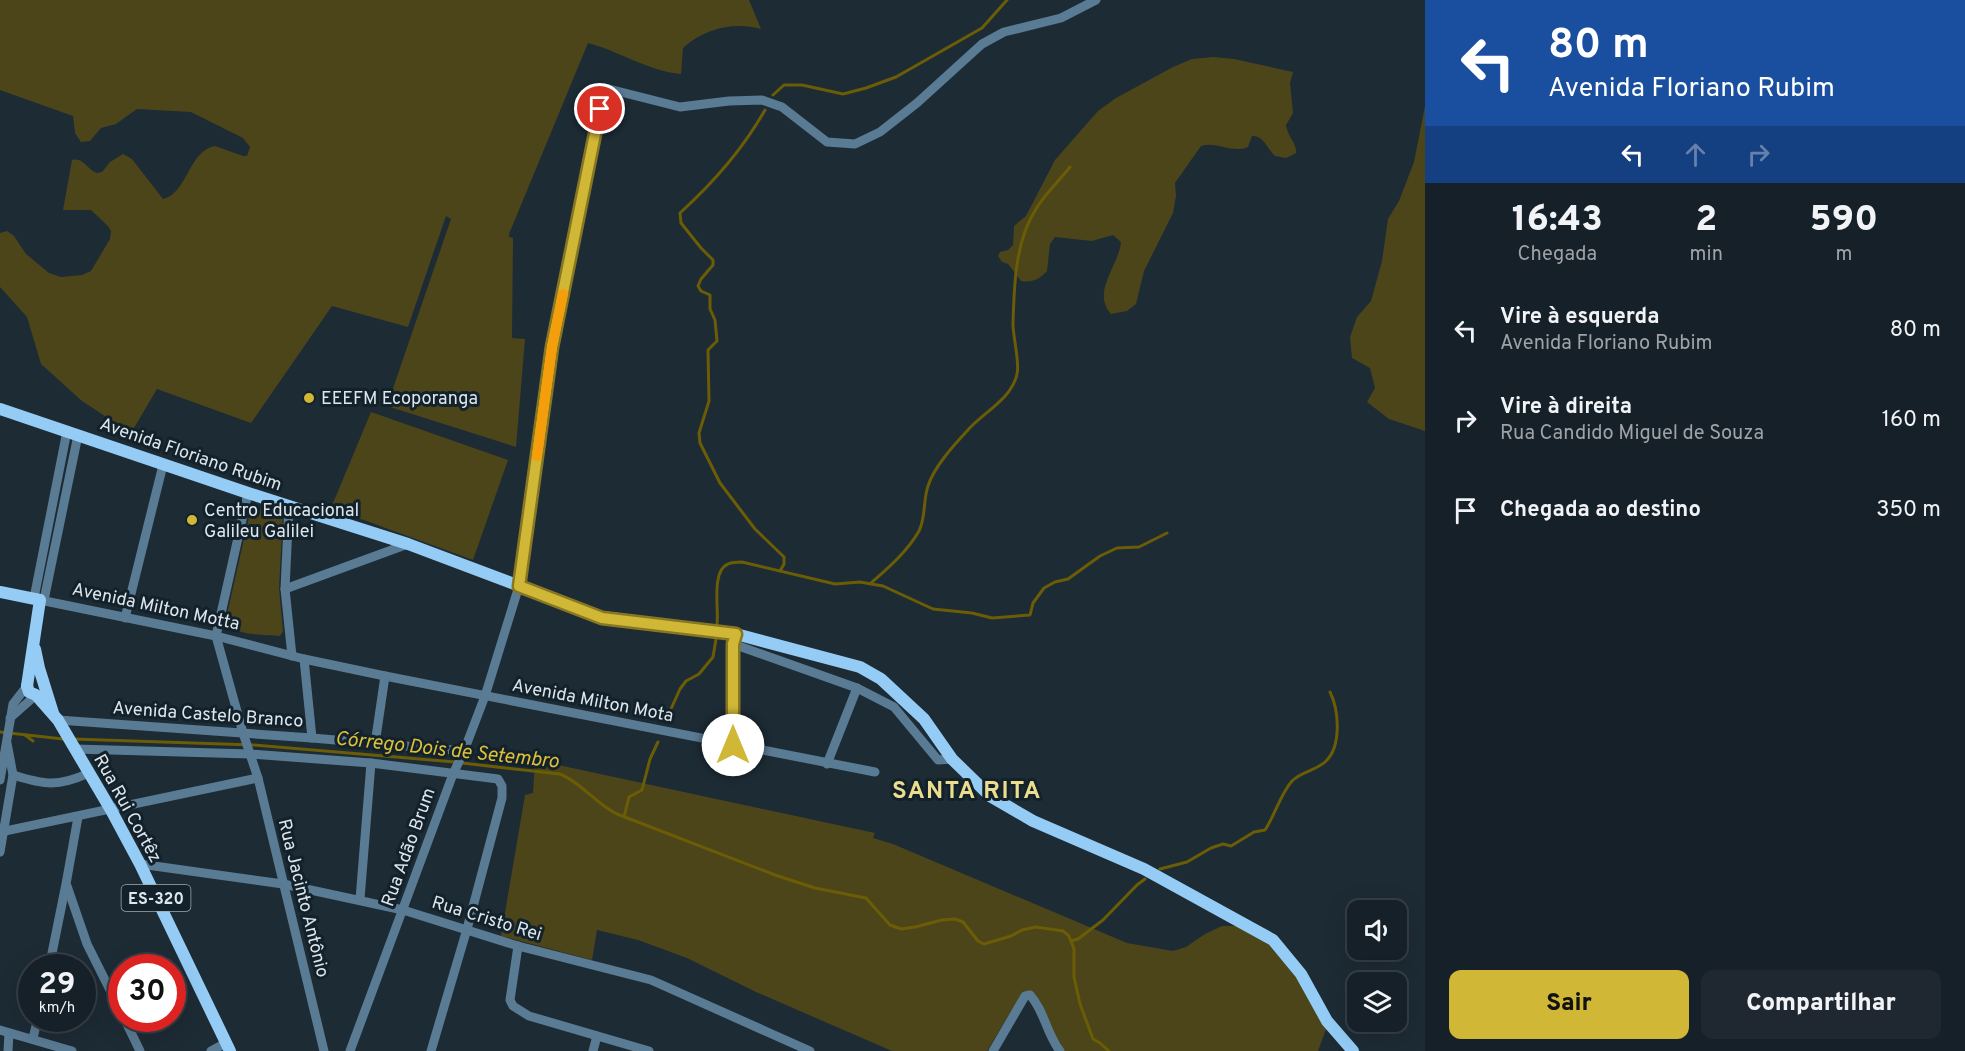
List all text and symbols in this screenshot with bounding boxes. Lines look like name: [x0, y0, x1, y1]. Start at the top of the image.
text: 80 m: [1548, 20, 1649, 73]
icon: left: [1449, 24, 1527, 102]
text: Avenida Floriano Rubim: [1548, 72, 1835, 106]
pin: [574, 83, 625, 134]
icon: arrive: [583, 92, 616, 125]
icon: left: [1616, 138, 1649, 171]
icon: ahead: [1679, 138, 1712, 171]
icon: right: [1742, 138, 1775, 171]
text: 16:43: [1512, 198, 1603, 244]
text: 2: [1695, 198, 1717, 244]
text: 590: [1810, 198, 1878, 244]
text: Chegada: [1518, 242, 1597, 268]
text: min: [1690, 242, 1723, 268]
text: m: [1835, 242, 1852, 268]
text: Vire à esquerda: [1500, 304, 1659, 331]
icon: left: [1449, 314, 1482, 347]
text: 80 m: [1890, 317, 1941, 344]
text: Avenida Floriano Rubim: [1500, 331, 1713, 357]
place label: EEEFM Ecoporanga: [321, 388, 478, 411]
marker: EEEFM Ecoporanga: [302, 391, 316, 405]
text: Vire à direita: [1500, 394, 1632, 421]
icon: right: [1449, 404, 1482, 437]
text: 160 m: [1882, 407, 1941, 434]
street label: Avenida Floriano Rubim: [96, 413, 285, 497]
text: Rua Candido Miguel de Souza: [1500, 421, 1764, 447]
icon: arrive: [1449, 494, 1482, 527]
text: Chegada ao destino: [1500, 497, 1701, 524]
text: 350 m: [1876, 497, 1941, 524]
place label: Centro Educacional Galileu Galilei: [204, 500, 359, 544]
marker: Centro Educacional Galileu Galilei: [185, 513, 199, 527]
street label: Avenida Milton Motta: [70, 578, 241, 636]
street label: Avenida Milton Mota: [510, 675, 675, 728]
street label: Avenida Castelo Branco: [112, 697, 304, 734]
position arrow: [701, 713, 765, 777]
water label: Córrego Dois de Setembro: [334, 726, 560, 776]
street label: Rua Rui Cortêz: [87, 750, 166, 867]
district label: SANTA RITA: [892, 777, 1042, 807]
street label: Rua Adão Brum: [377, 785, 442, 910]
street label: Rua Jacinto Antônio: [272, 817, 333, 980]
road number: ES-320: [122, 885, 190, 911]
street label: Rua Cristo Rei: [429, 892, 544, 947]
map controls: [1347, 900, 1407, 1032]
button: sound: [1347, 900, 1407, 960]
speed limit sign: 30: [108, 954, 186, 1032]
text: 29: [39, 967, 75, 1004]
button: Sair: [1449, 970, 1689, 1039]
button: Compartilhar: [1701, 970, 1941, 1039]
button: layers: [1347, 972, 1407, 1032]
text: km/h: [39, 999, 75, 1018]

